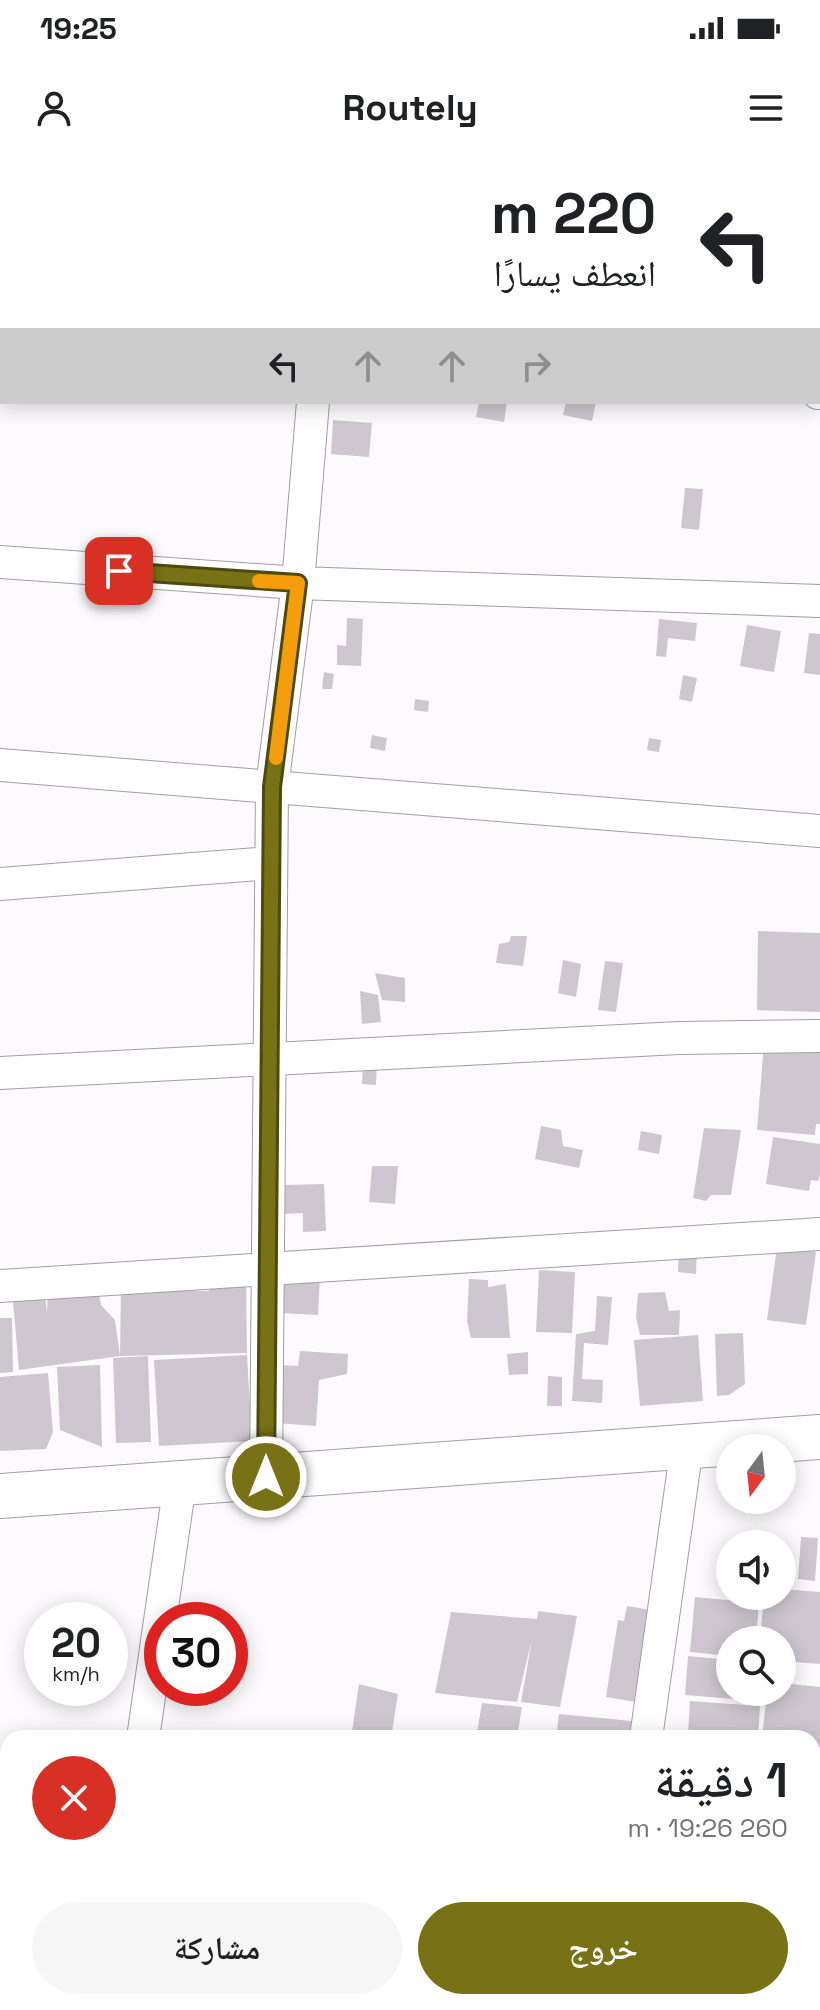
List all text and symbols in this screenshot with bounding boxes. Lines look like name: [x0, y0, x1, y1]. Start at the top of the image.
text: 19:25: [40, 9, 117, 48]
text: Routely: [342, 85, 478, 131]
icon: person: [32, 86, 76, 130]
icon: menu: [744, 86, 788, 130]
text: 220 m: [491, 178, 656, 249]
icon: left: [684, 192, 788, 296]
text: انعطف يسارًا: [494, 251, 656, 297]
icon: left: [262, 344, 306, 388]
icon: ahead: [346, 344, 390, 388]
icon: ahead: [430, 344, 474, 388]
icon: right: [514, 344, 558, 388]
pin: [85, 537, 153, 605]
icon: arrive: [97, 549, 141, 593]
north arrow: [716, 1434, 796, 1514]
map controls: [716, 1434, 796, 1706]
position arrow: [224, 1435, 308, 1519]
button: sound: [716, 1530, 796, 1610]
speed limit sign: 30: [144, 1602, 248, 1706]
text: 20: [51, 1618, 101, 1669]
button: search: [716, 1626, 796, 1706]
text: km/h: [52, 1661, 100, 1687]
text: 1 دقيقة: [654, 1750, 788, 1811]
button: close: [32, 1756, 116, 1840]
text: 260 m · 19:26: [628, 1811, 788, 1845]
button: مشاركة: [32, 1902, 402, 1994]
button: خروج: [418, 1902, 788, 1994]

